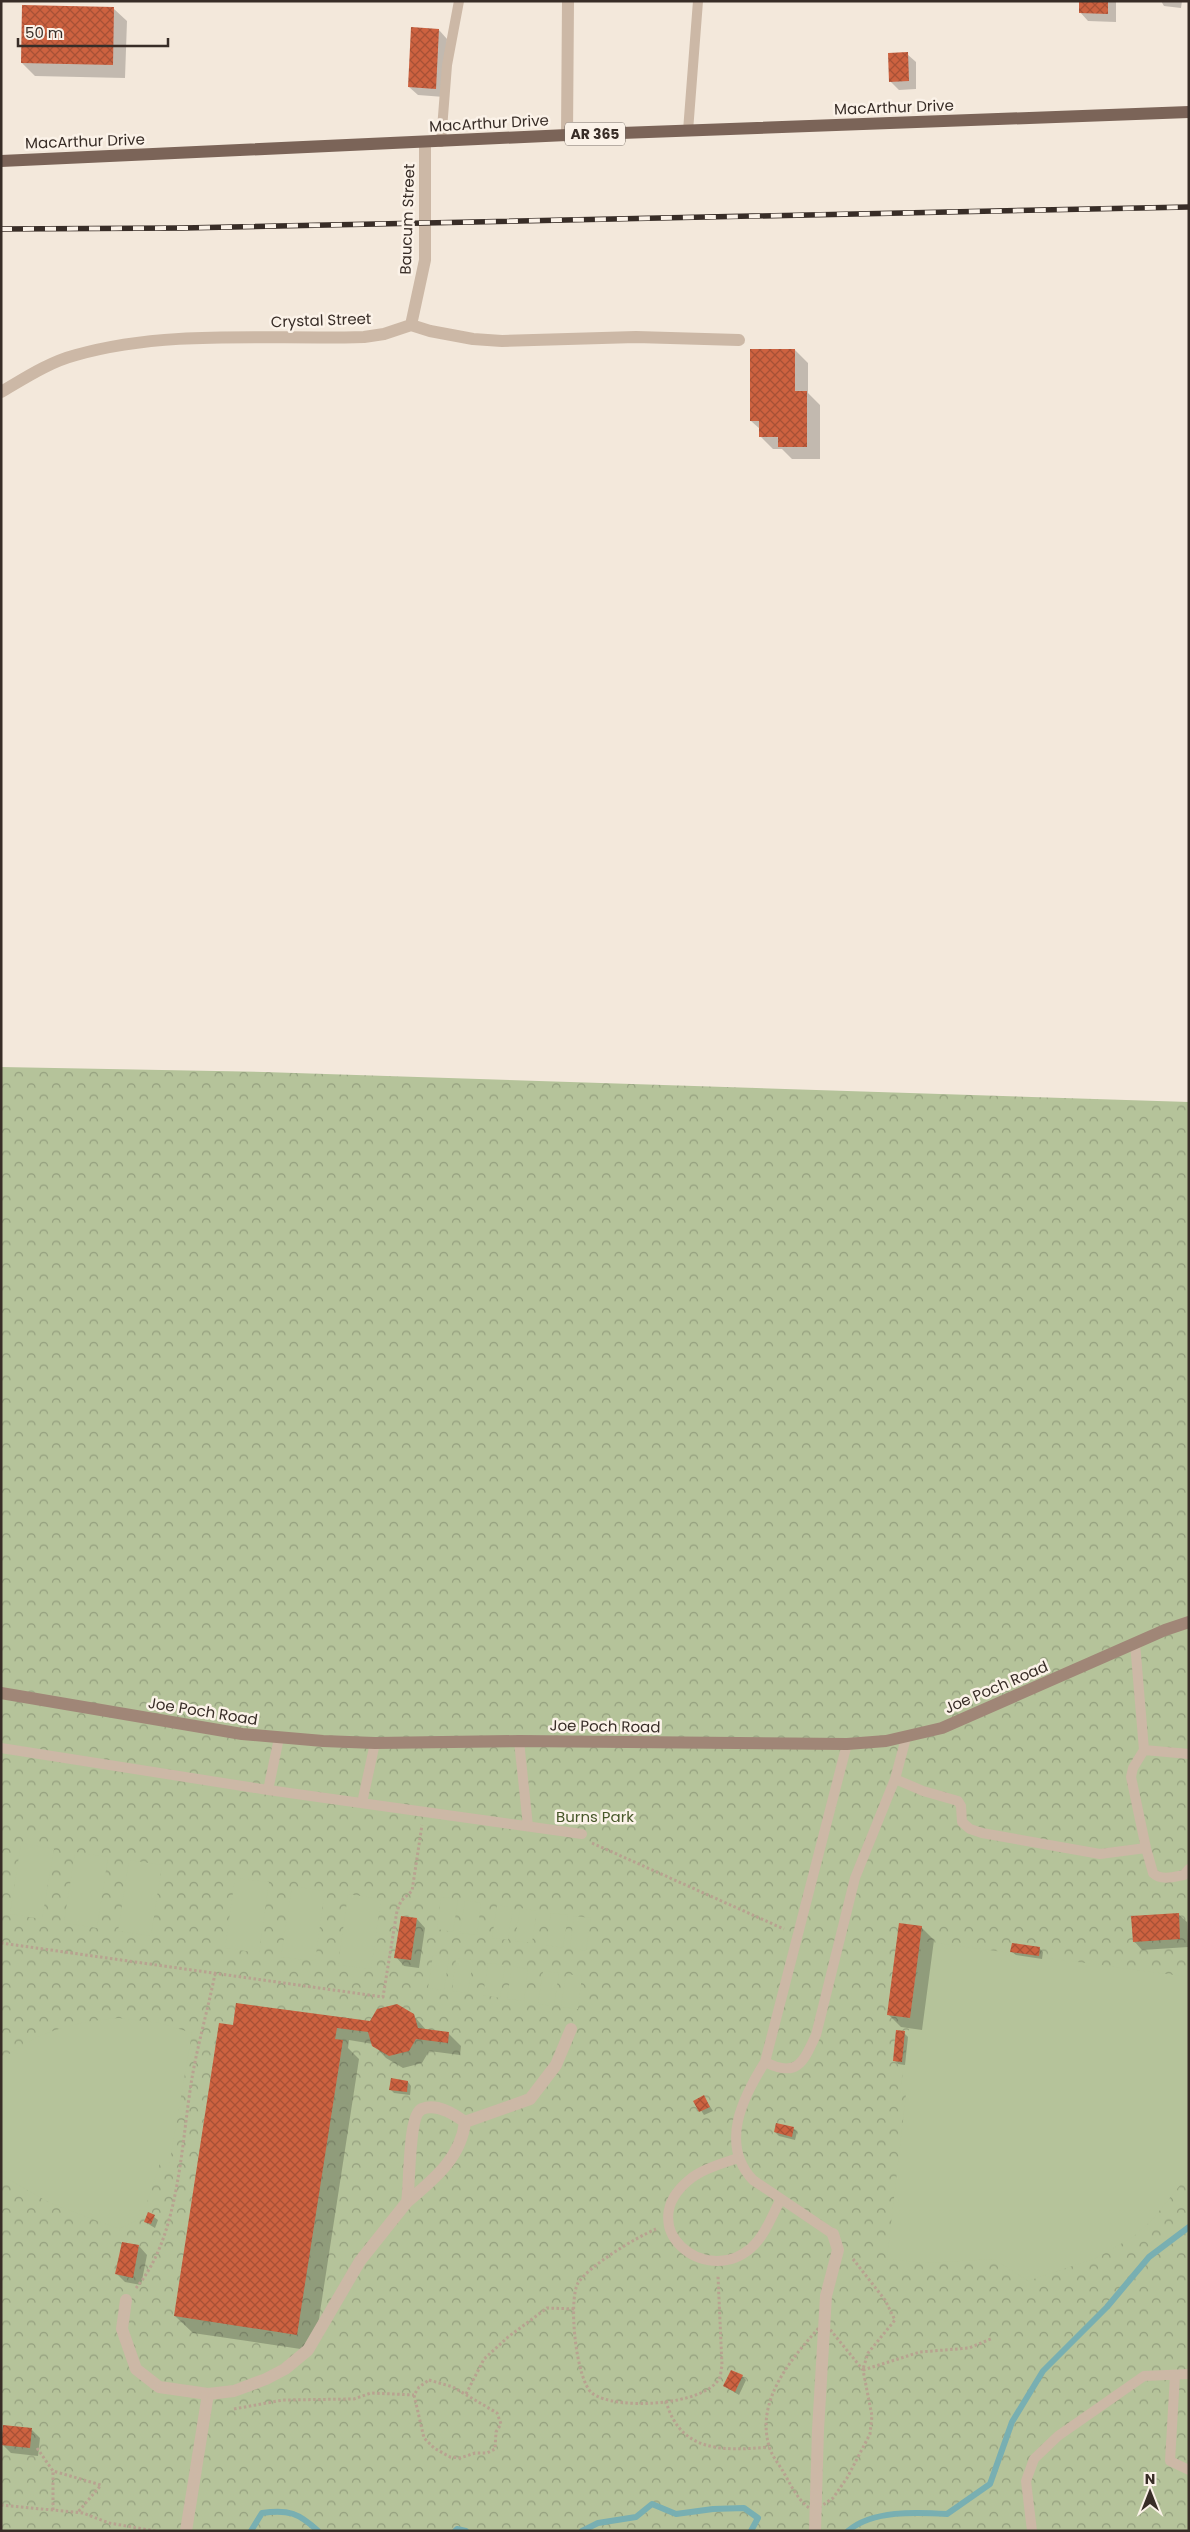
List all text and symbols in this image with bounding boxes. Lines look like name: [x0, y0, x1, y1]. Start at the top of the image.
scale bar: [18, 15, 168, 47]
text: 50 m: [25, 22, 63, 43]
street label: MacArthur Drive: [834, 94, 954, 120]
street label: MacArthur Drive: [429, 109, 549, 137]
road number: AR 365: [565, 122, 625, 146]
street label: MacArthur Drive: [25, 128, 145, 154]
street label: Baucum Street: [395, 163, 419, 275]
street label: Crystal Street: [270, 308, 372, 332]
street label: Joe Poch Road: [941, 1656, 1051, 1718]
street label: Joe Poch Road: [147, 1692, 259, 1730]
street label: Joe Poch Road: [549, 1715, 661, 1737]
park label: Burns Park: [556, 1806, 634, 1827]
north arrow: [1125, 2467, 1175, 2517]
text: N: [1145, 2469, 1155, 2489]

